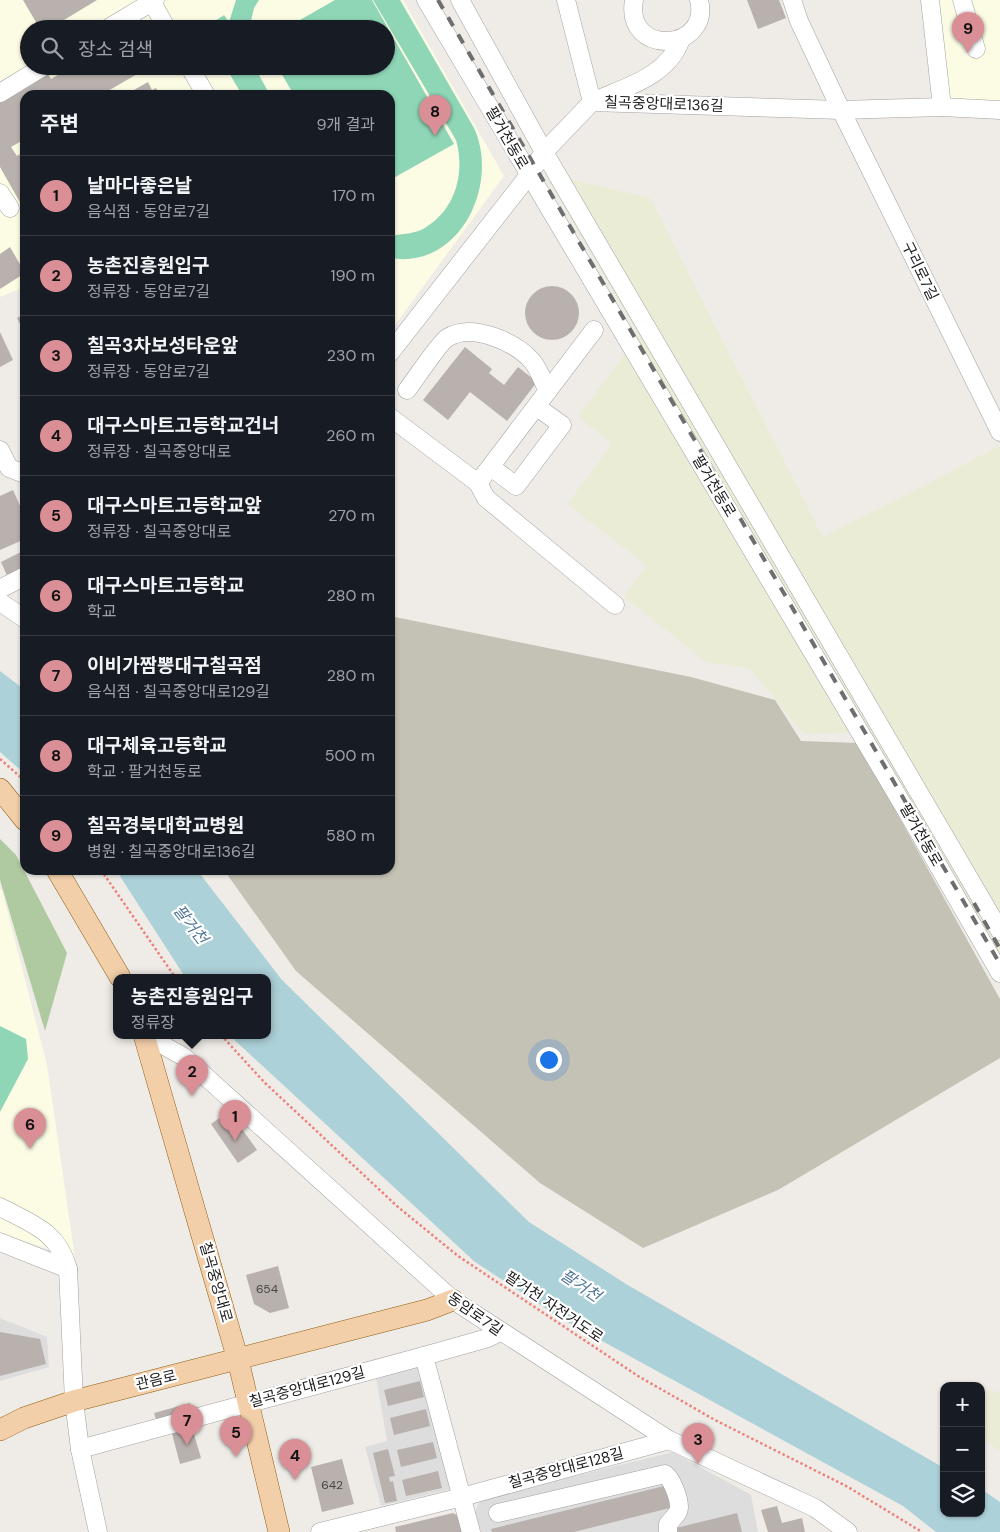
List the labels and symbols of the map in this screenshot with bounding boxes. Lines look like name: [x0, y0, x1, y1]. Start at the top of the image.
pin: 9: [952, 12, 984, 53]
street label: 칠곡중앙대로136길: [604, 92, 724, 116]
pin: 8: [419, 95, 451, 136]
street label: 팔거천동로: [481, 103, 533, 173]
street label: 구리로7길: [897, 238, 943, 304]
street label: 팔거천동로: [688, 451, 740, 521]
street label: 팔거천동로: [895, 800, 947, 870]
water label: 팔거천: [169, 900, 214, 950]
your location: [536, 1047, 562, 1073]
pin: 2: [176, 1055, 208, 1096]
pin: 1: [219, 1100, 251, 1141]
pin: 6: [14, 1108, 46, 1149]
street label: 칠곡중앙대로: [195, 1239, 237, 1325]
water label: 팔거천: [557, 1264, 607, 1308]
street label: 팔거천 자전거도로: [501, 1267, 607, 1347]
house number: 654: [256, 1281, 278, 1297]
street label: 동암로7길: [443, 1288, 507, 1340]
street label: 칠곡중앙대로129길: [247, 1362, 367, 1412]
street label: 관음로: [133, 1365, 179, 1395]
pin: 7: [171, 1404, 203, 1445]
pin: 5: [220, 1416, 252, 1457]
pin: 3: [682, 1423, 714, 1464]
pin: 4: [279, 1439, 311, 1480]
street label: 칠곡중앙대로128길: [506, 1443, 626, 1493]
house number: 642: [321, 1477, 343, 1493]

